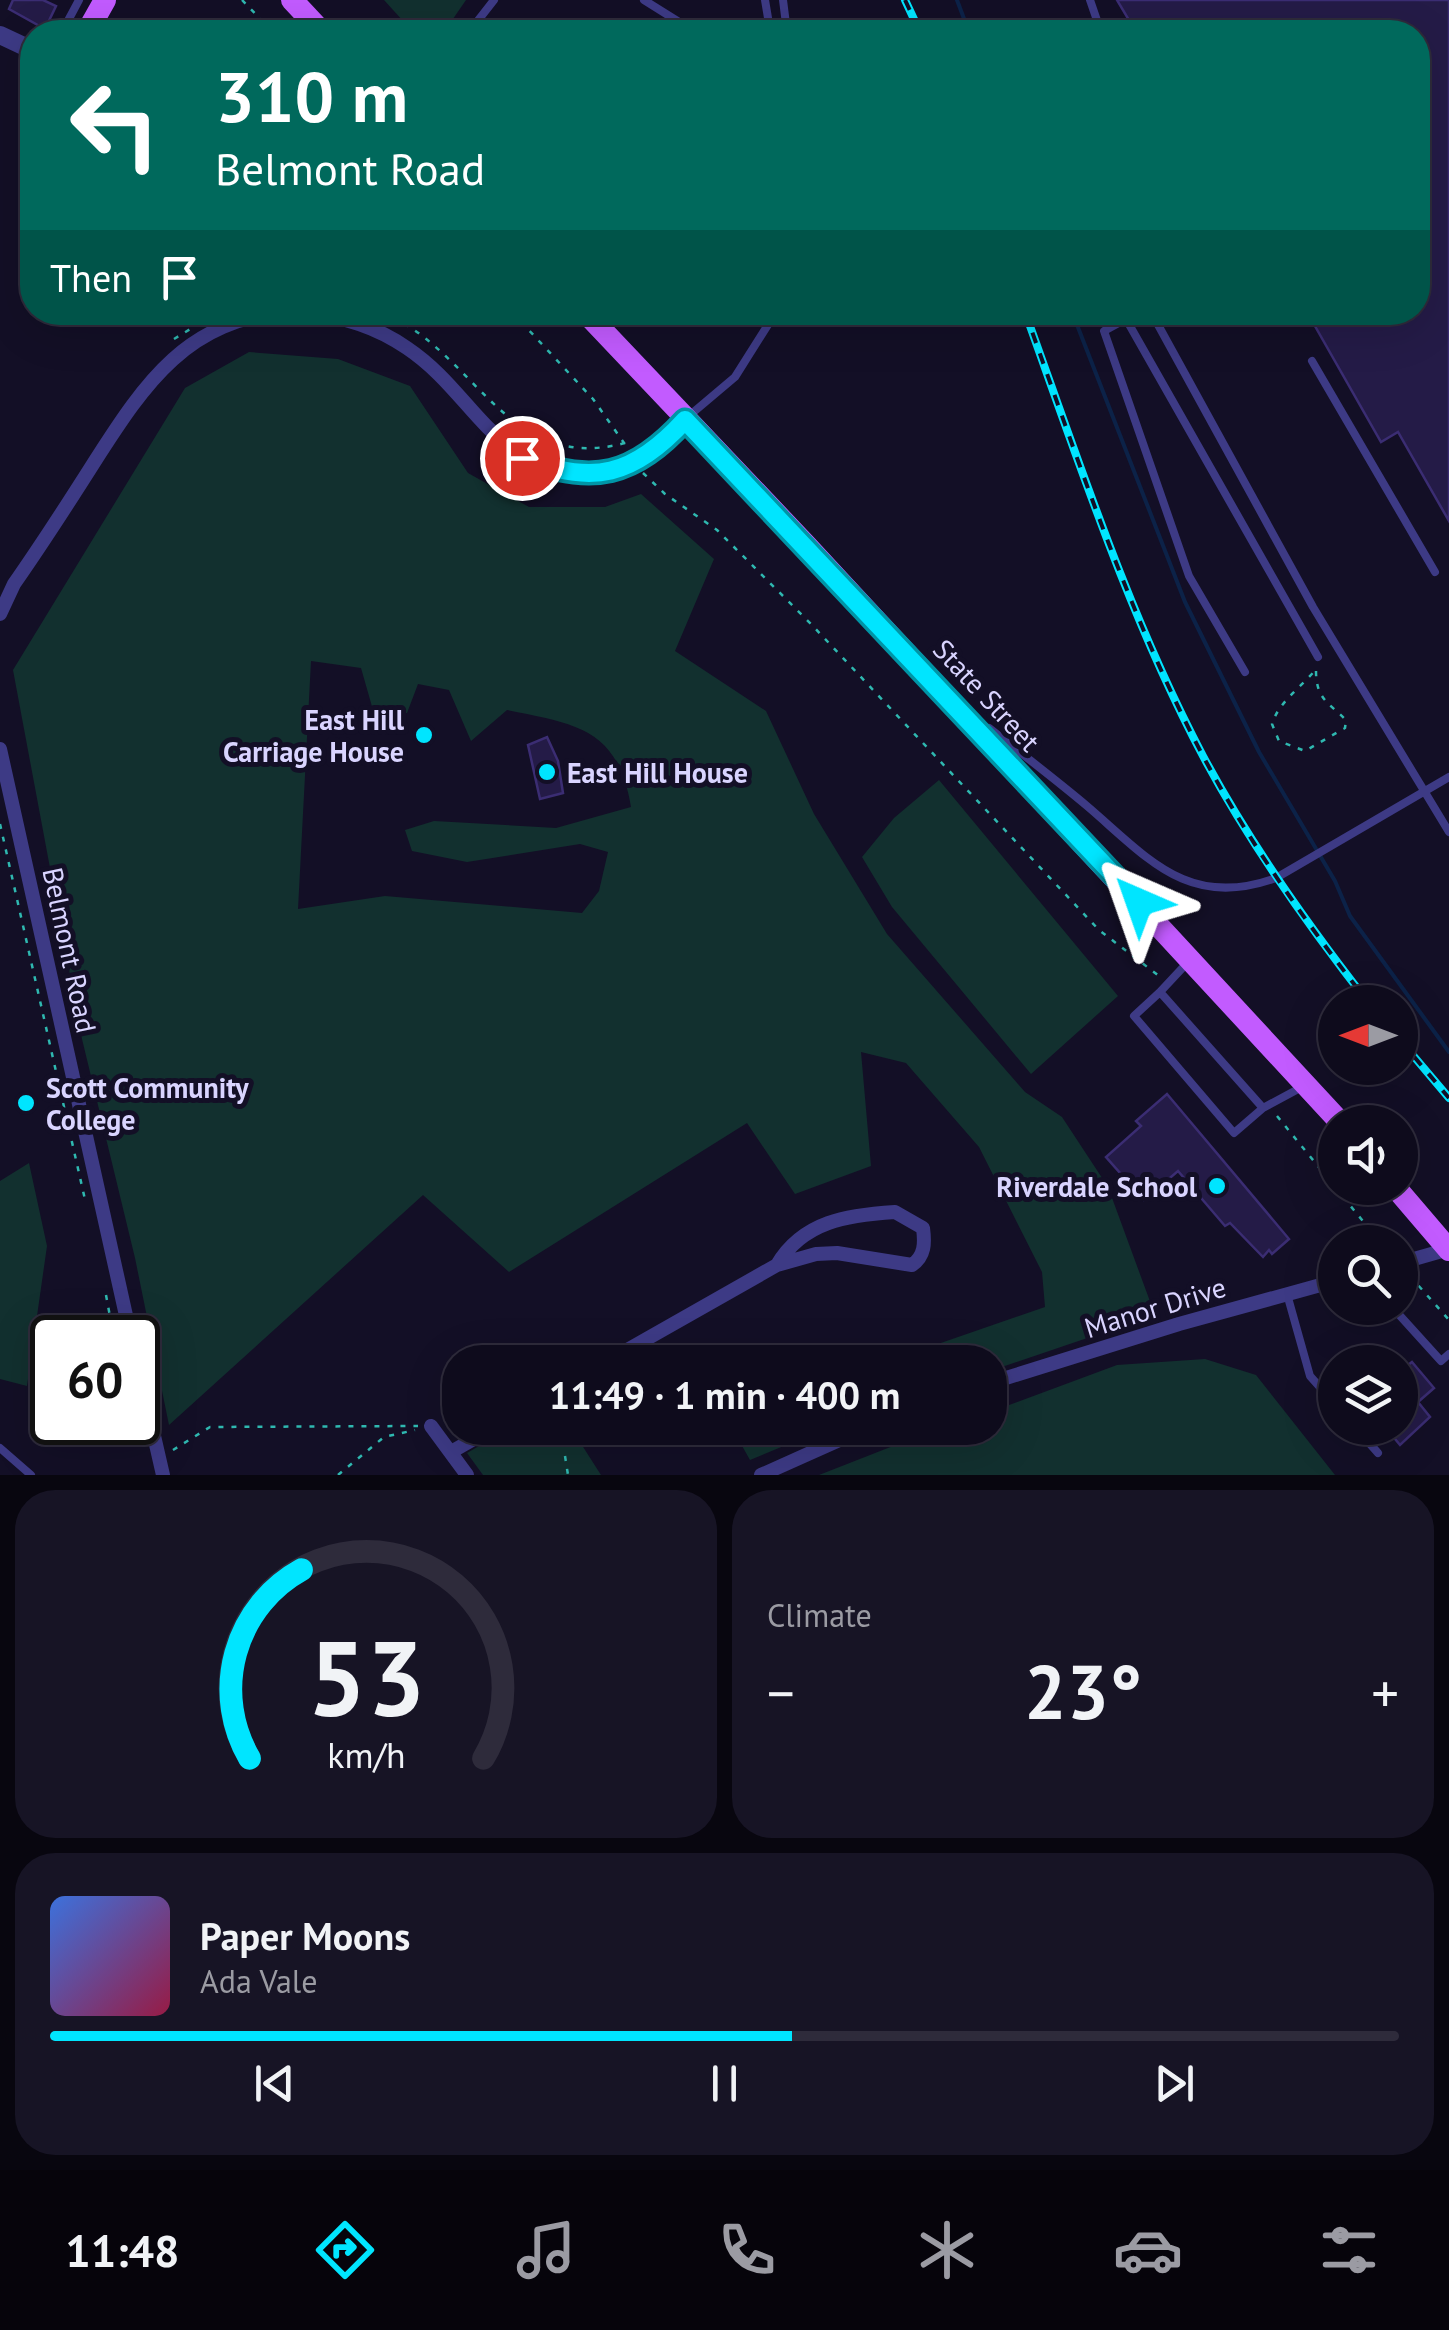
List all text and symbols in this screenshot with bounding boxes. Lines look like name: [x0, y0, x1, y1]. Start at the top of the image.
text: 310 m: [215, 51, 408, 141]
icon: left: [50, 60, 180, 190]
text: Belmont Road: [215, 139, 485, 197]
icon: arrive: [152, 250, 207, 305]
text: Then: [50, 253, 132, 302]
pin: [480, 416, 565, 501]
icon: arrive: [495, 431, 550, 486]
street label: State Street: [926, 631, 1049, 759]
place label: East Hill Carriage House: [223, 701, 405, 770]
marker: East Hill Carriage House: [413, 724, 435, 746]
place label: East Hill House: [567, 754, 748, 791]
marker: East Hill House: [536, 761, 558, 783]
position arrow: [1087, 850, 1191, 954]
street label: Belmont Road: [34, 864, 106, 1036]
north arrow: [1318, 985, 1418, 1085]
map controls: [1318, 985, 1418, 1445]
place label: Scott Community College: [46, 1069, 249, 1138]
marker: Scott Community College: [15, 1092, 37, 1114]
button: sound: [1318, 1105, 1418, 1205]
place label: Riverdale School: [996, 1168, 1198, 1205]
marker: Riverdale School: [1206, 1175, 1228, 1197]
button: search: [1318, 1225, 1418, 1325]
street label: Manor Drive: [1080, 1268, 1230, 1346]
speed limit sign: 60: [30, 1315, 160, 1445]
button: layers: [1318, 1345, 1418, 1445]
text: 11:49 · 1 min · 400 m: [549, 1370, 900, 1419]
text: Climate: [767, 1594, 872, 1636]
text: 53: [307, 1610, 425, 1745]
text: 23°: [1024, 1643, 1142, 1740]
text: −: [767, 1657, 795, 1728]
text: +: [1371, 1657, 1399, 1728]
text: km/h: [327, 1732, 405, 1778]
text: Paper Moons: [200, 1911, 410, 1960]
text: Ada Vale: [200, 1960, 317, 2002]
icon: previous: [247, 2056, 302, 2111]
icon: pause: [697, 2056, 752, 2111]
icon: next: [1147, 2056, 1202, 2111]
icon: directions: [310, 2215, 380, 2285]
icon: music: [511, 2215, 581, 2285]
icon: phone: [712, 2215, 782, 2285]
icon: climate: [912, 2215, 982, 2285]
icon: car: [1113, 2215, 1183, 2285]
icon: filters: [1314, 2215, 1384, 2285]
text: 11:48: [65, 2221, 180, 2279]

